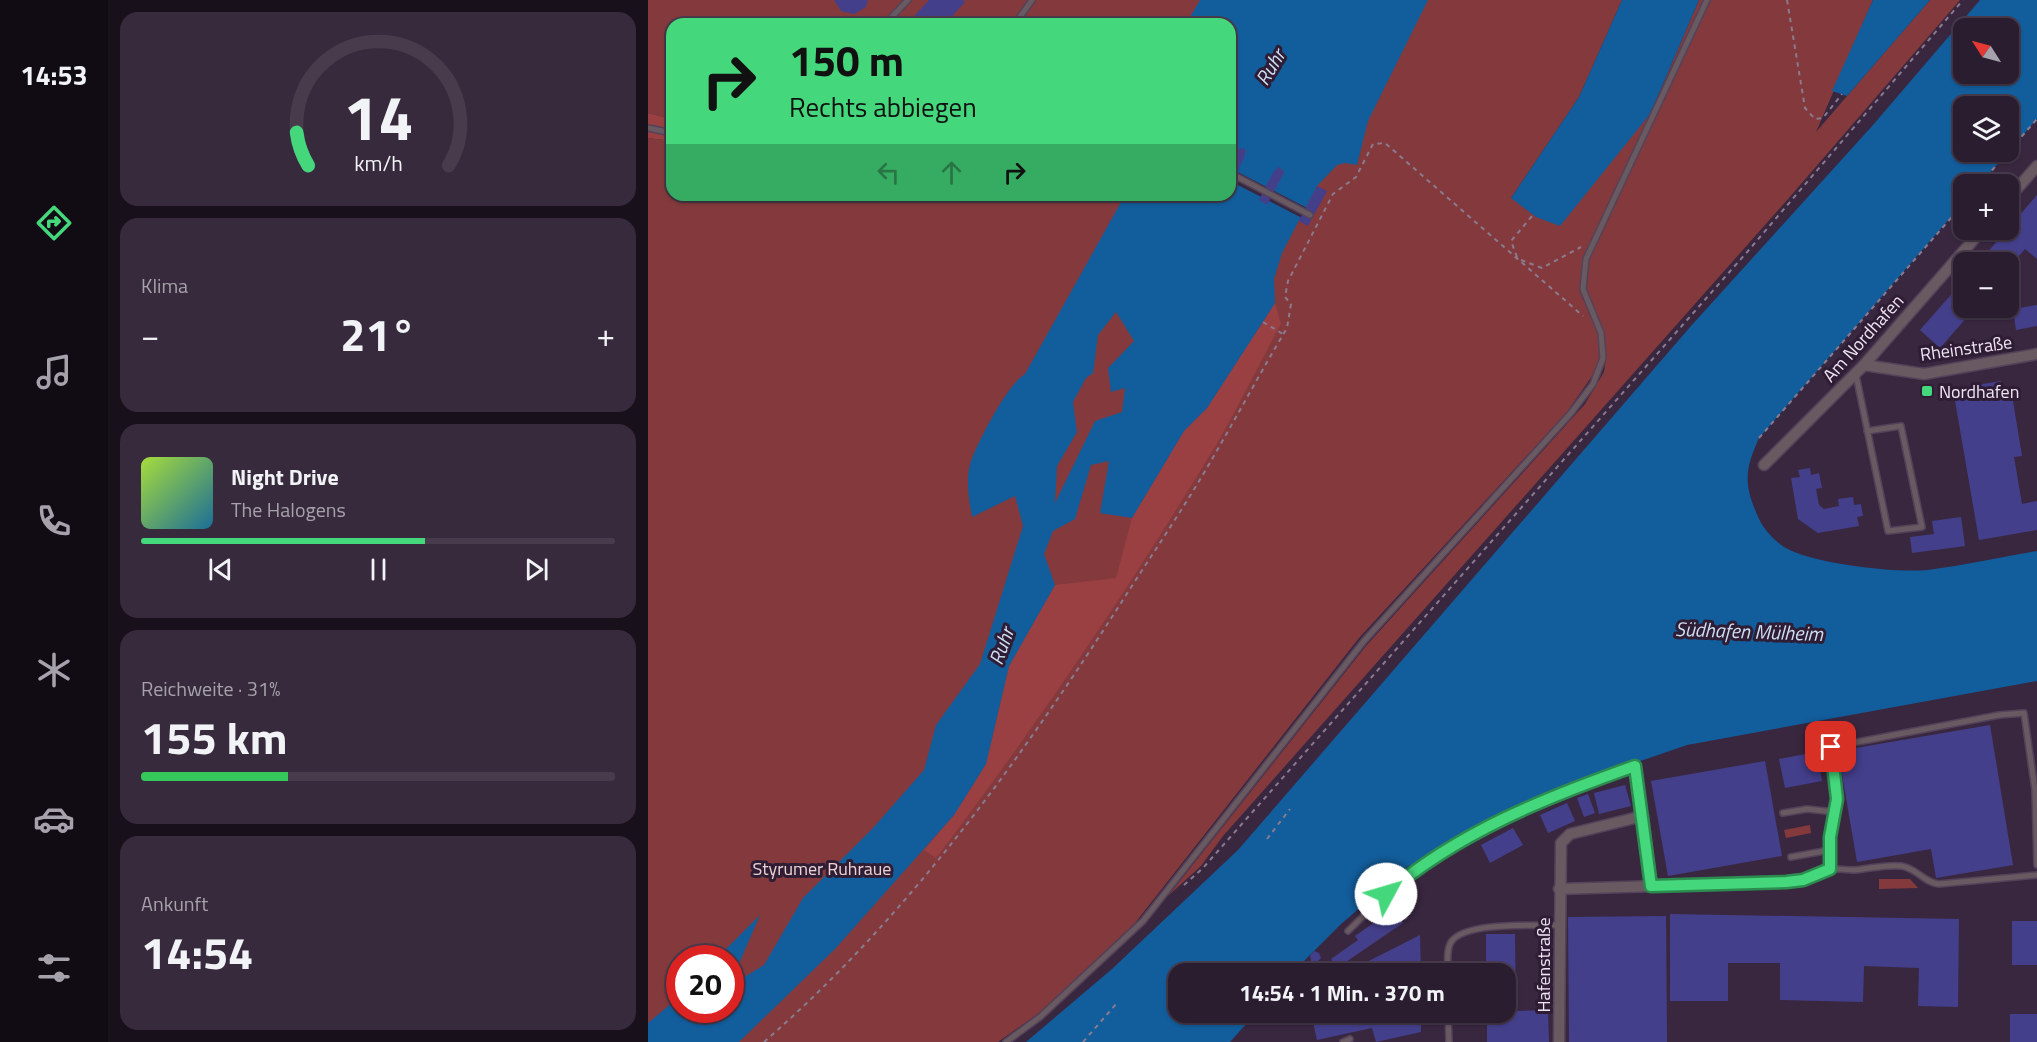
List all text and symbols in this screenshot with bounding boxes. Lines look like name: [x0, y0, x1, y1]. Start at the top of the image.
north arrow: [1953, 18, 2019, 84]
map controls: [1953, 18, 2019, 318]
text: 150 m: [789, 28, 904, 92]
water label: Ruhr: [1247, 41, 1294, 91]
icon: right: [690, 42, 768, 120]
text: 14:53: [20, 54, 88, 95]
text: 14: [343, 69, 413, 164]
text: Rechts abbiegen: [789, 86, 977, 127]
button: layers: [1953, 96, 2019, 162]
text: km/h: [354, 147, 402, 179]
icon: left: [872, 156, 905, 189]
icon: ahead: [935, 156, 968, 189]
icon: right: [998, 156, 1031, 189]
button: +: [1953, 174, 2019, 240]
icon: directions: [33, 202, 75, 244]
button: −: [1953, 252, 2019, 318]
text: Klima: [141, 270, 188, 301]
street label: Am Nordhafen: [1816, 288, 1910, 388]
text: 21°: [340, 300, 416, 368]
text: −: [141, 310, 159, 360]
text: +: [597, 310, 615, 360]
street label: Rheinstraße: [1918, 328, 2014, 368]
icon: music: [33, 351, 75, 393]
place label: Nordhafen: [1939, 378, 2019, 405]
marker: Nordhafen: [1920, 384, 1934, 398]
text: Night Drive: [231, 460, 339, 494]
text: The Halogens: [231, 494, 346, 525]
icon: phone: [33, 500, 75, 542]
icon: previous: [204, 553, 237, 586]
icon: pause: [362, 553, 395, 586]
icon: next: [520, 553, 553, 586]
water label: Südhafen Mülheim: [1674, 613, 1824, 649]
water label: Ruhr: [980, 621, 1023, 669]
icon: climate: [33, 649, 75, 691]
text: Reichweite · 31%: [141, 673, 280, 704]
text: 155 km: [141, 703, 287, 771]
pin: [1805, 721, 1856, 772]
icon: arrive: [1814, 730, 1847, 763]
icon: car: [33, 798, 75, 840]
park label: Styrumer Ruhraue: [753, 855, 891, 882]
position arrow: [1354, 862, 1418, 926]
text: Ankunft: [141, 888, 208, 919]
street label: Hafenstraße: [1530, 917, 1557, 1013]
text: 14:54: [141, 918, 253, 986]
speed limit sign: 20: [666, 945, 744, 1023]
icon: filters: [33, 947, 75, 989]
text: 14:54 · 1 Min. · 370 m: [1239, 976, 1445, 1010]

